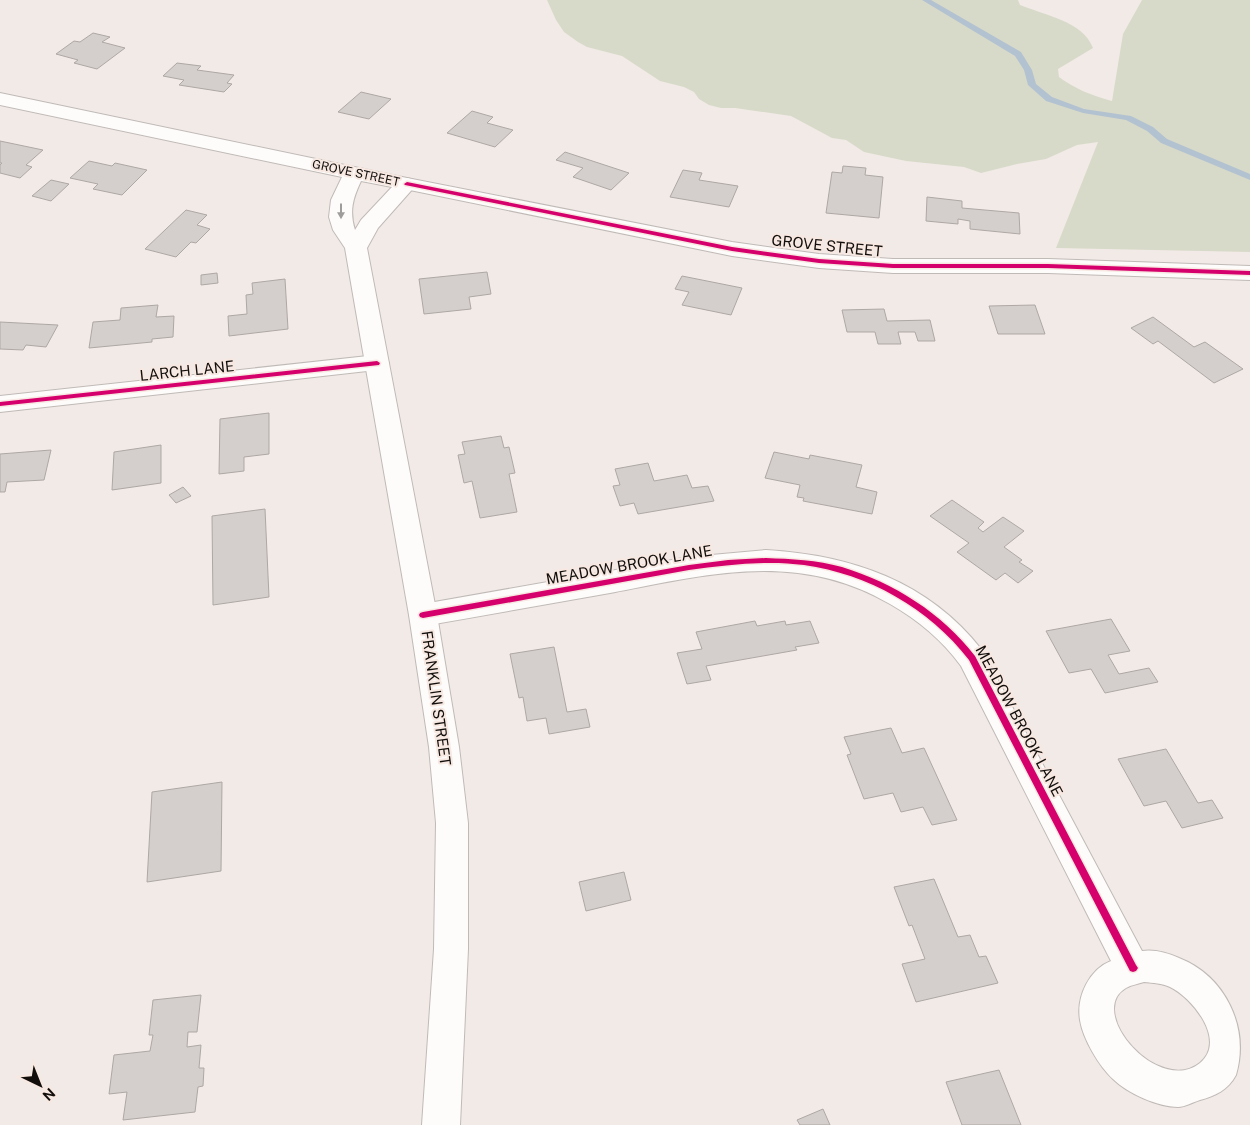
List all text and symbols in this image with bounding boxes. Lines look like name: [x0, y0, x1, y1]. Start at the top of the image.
street label: GROVE STREET: [311, 157, 401, 189]
one-way arrow: [337, 203, 345, 219]
street label: GROVE STREET: [771, 231, 883, 260]
street label: LARCH LANE: [139, 357, 235, 384]
street label: MEADOW BROOK LANE: [544, 542, 713, 588]
street label: FRANKLIN STREET: [419, 629, 454, 766]
street label: MEADOW BROOK LANE: [972, 642, 1066, 799]
north arrow: [15, 1060, 65, 1110]
text: N: [39, 1085, 58, 1104]

